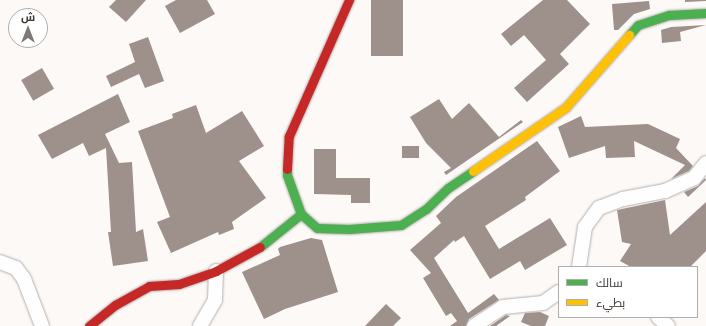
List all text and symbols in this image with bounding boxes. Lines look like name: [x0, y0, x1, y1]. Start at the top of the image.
north arrow: [8, 8, 48, 48]
text: ش: [21, 9, 35, 25]
legend: [558, 266, 698, 318]
text: سالك: [596, 274, 623, 291]
text: بطيء: [596, 294, 625, 311]

